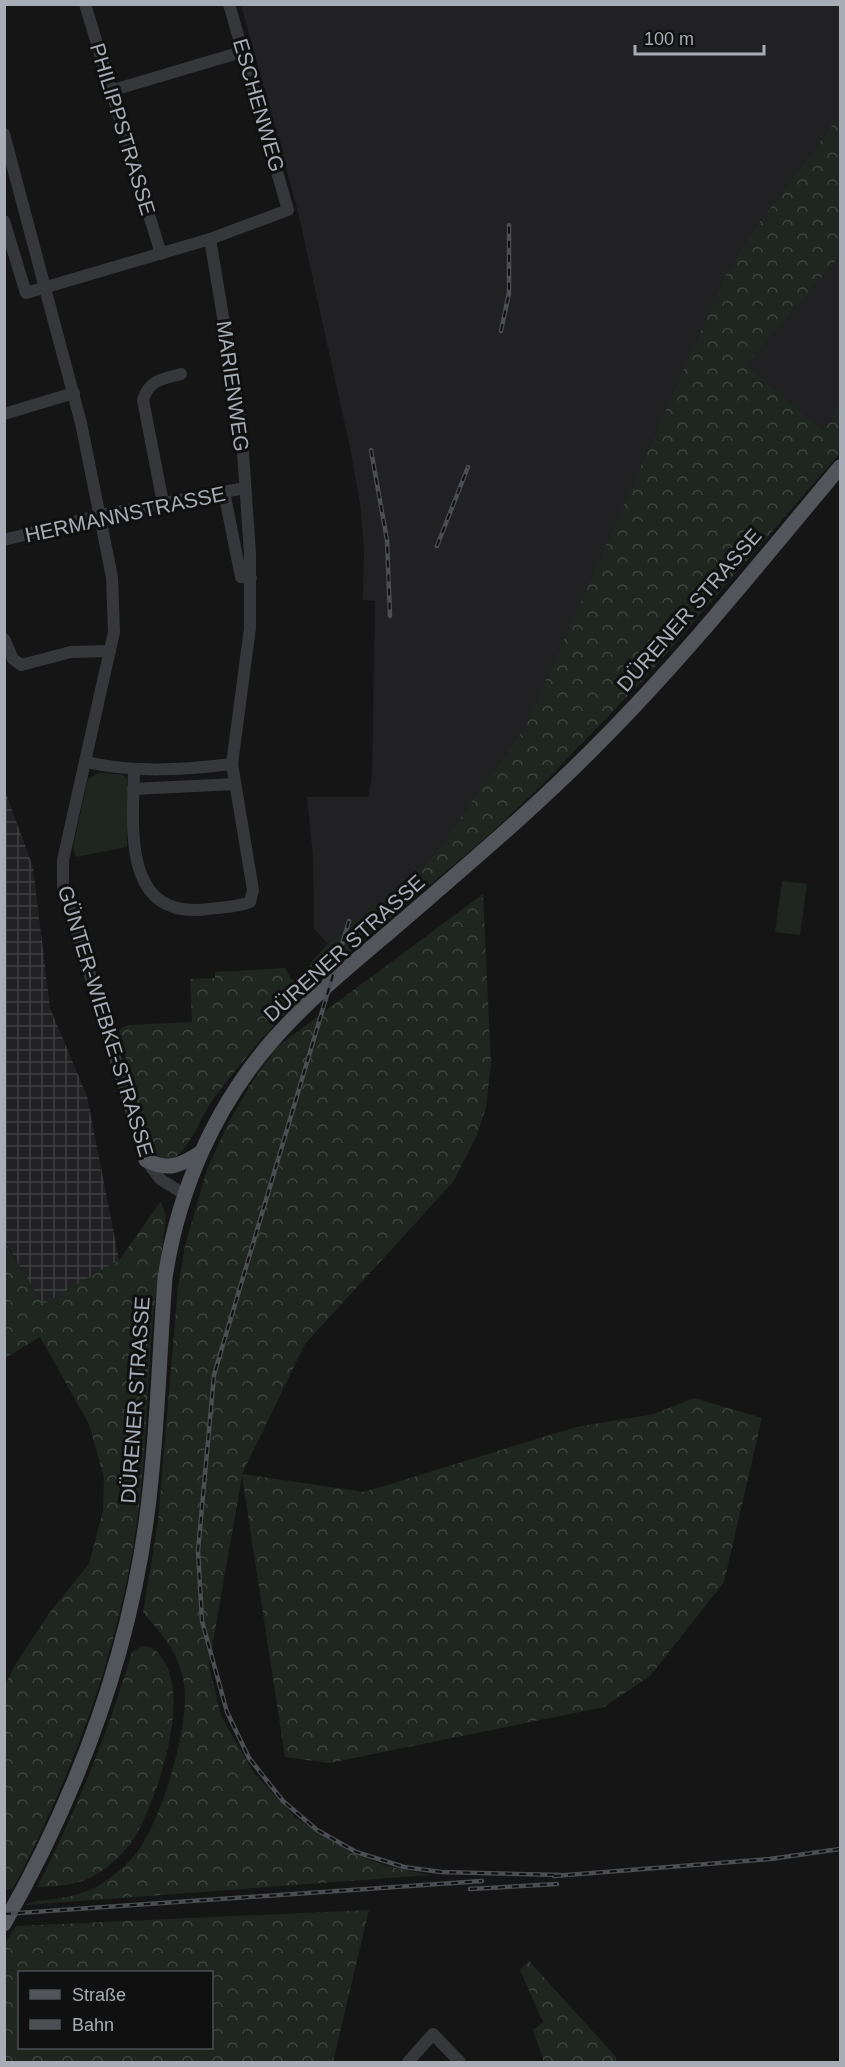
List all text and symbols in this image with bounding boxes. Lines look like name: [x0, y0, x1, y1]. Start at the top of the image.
scale bar: [635, 18, 764, 56]
text: 100 m: [644, 29, 694, 49]
street label: ESCHENWEG: [229, 36, 289, 174]
street label: PHILIPPSTRASSE: [86, 40, 160, 218]
street label: MARIENWEG: [212, 319, 254, 453]
street label: HERMANNSTRASSE: [23, 482, 227, 546]
street label: DÜRENER STRASSE: [612, 524, 766, 696]
street label: DÜRENER STRASSE: [259, 870, 429, 1026]
street label: GÜNTER-WIEBKE-STRASSE: [54, 883, 158, 1159]
street label: DÜRENER STRASSE: [116, 1296, 154, 1504]
legend: [18, 1971, 213, 2049]
text: Straße: [72, 1985, 126, 2005]
text: Bahn: [72, 2015, 114, 2035]

